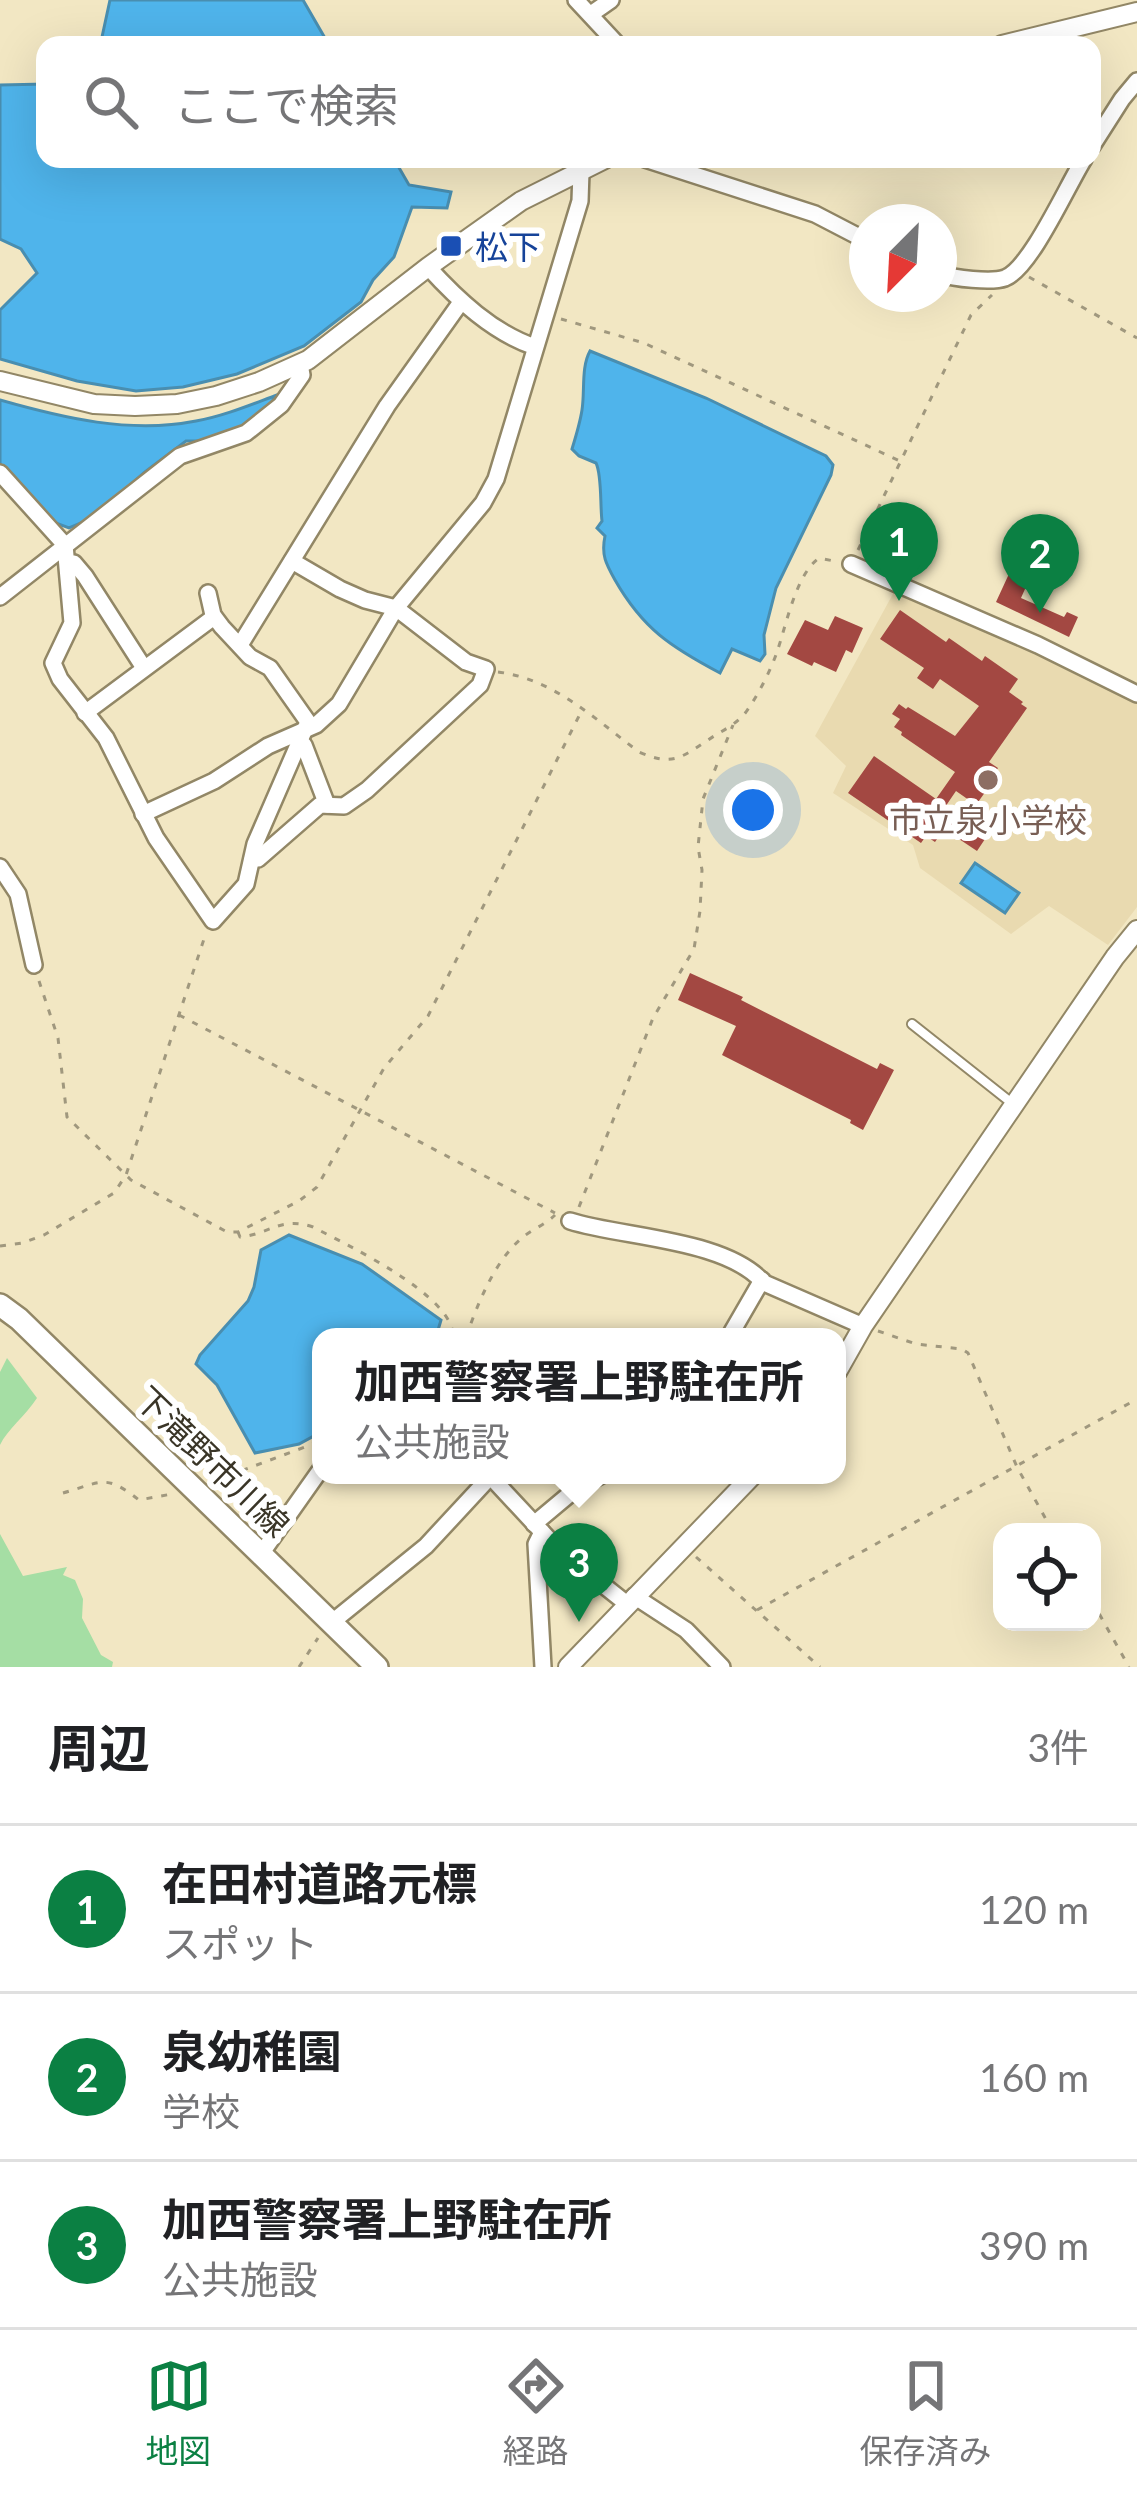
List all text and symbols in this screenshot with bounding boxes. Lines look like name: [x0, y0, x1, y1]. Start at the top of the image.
search box: [36, 36, 1101, 168]
icon: search: [78, 69, 144, 135]
text: ここで検索: [174, 78, 399, 132]
north arrow: [849, 204, 957, 312]
place label: 松下: [475, 226, 541, 266]
marker: 松下: [438, 233, 464, 259]
pin: 1: [860, 502, 938, 601]
pin: 2: [1001, 514, 1079, 613]
marker: 市立泉小学校: [975, 767, 1001, 793]
your location: [723, 780, 783, 840]
place label: 市立泉小学校: [889, 799, 1087, 839]
popup: [312, 1328, 846, 1484]
text: 加西警察署上野駐在所: [354, 1354, 804, 1408]
street label: 下滝野市川線: [128, 1378, 298, 1544]
text: 公共施設: [354, 1418, 510, 1464]
pin: 3: [540, 1523, 618, 1622]
map controls: [993, 1523, 1101, 1631]
button: locate: [993, 1523, 1101, 1631]
text: 周辺: [48, 1717, 150, 1778]
text: 3件: [1027, 1724, 1089, 1770]
text: 在田村道路元標: [162, 1856, 477, 1910]
text: 1: [76, 1886, 98, 1932]
text: 120 m: [979, 1886, 1089, 1932]
text: スポット: [162, 1920, 318, 1966]
text: 泉幼稚園: [162, 2024, 342, 2078]
text: 2: [76, 2054, 98, 2100]
text: 160 m: [979, 2054, 1089, 2100]
text: 学校: [162, 2088, 240, 2134]
text: 加西警察署上野駐在所: [162, 2192, 612, 2246]
text: 3: [76, 2222, 98, 2268]
text: 390 m: [979, 2222, 1089, 2268]
text: 公共施設: [162, 2256, 318, 2302]
tab: 地図: [146, 2353, 212, 2473]
tab: 経路: [503, 2353, 569, 2473]
tab: 保存済み: [860, 2353, 992, 2473]

